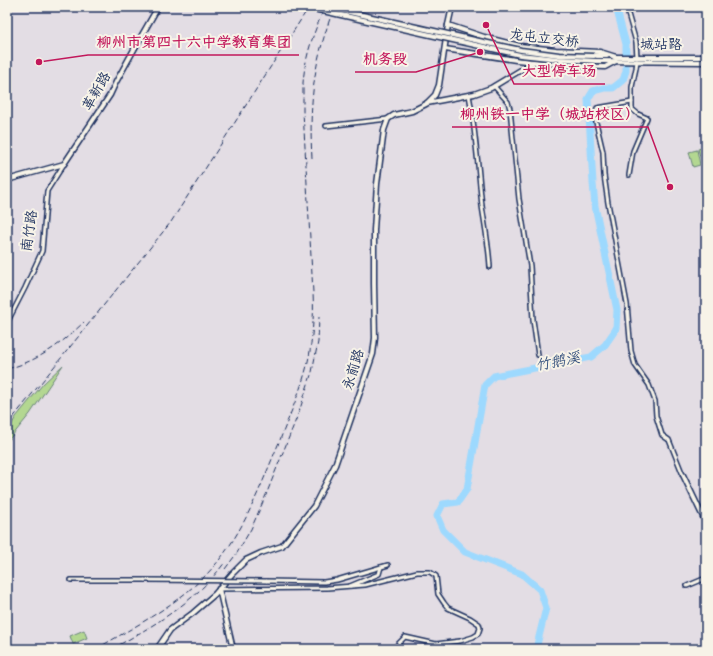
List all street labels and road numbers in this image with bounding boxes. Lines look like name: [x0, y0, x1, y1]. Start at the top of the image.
street label: 龙屯立交桥: [508, 27, 580, 53]
street label: 城站路: [640, 37, 682, 55]
street label: 革新路: [79, 69, 116, 114]
street label: 南竹路: [19, 209, 42, 253]
street label: 永前路: [340, 347, 369, 393]

